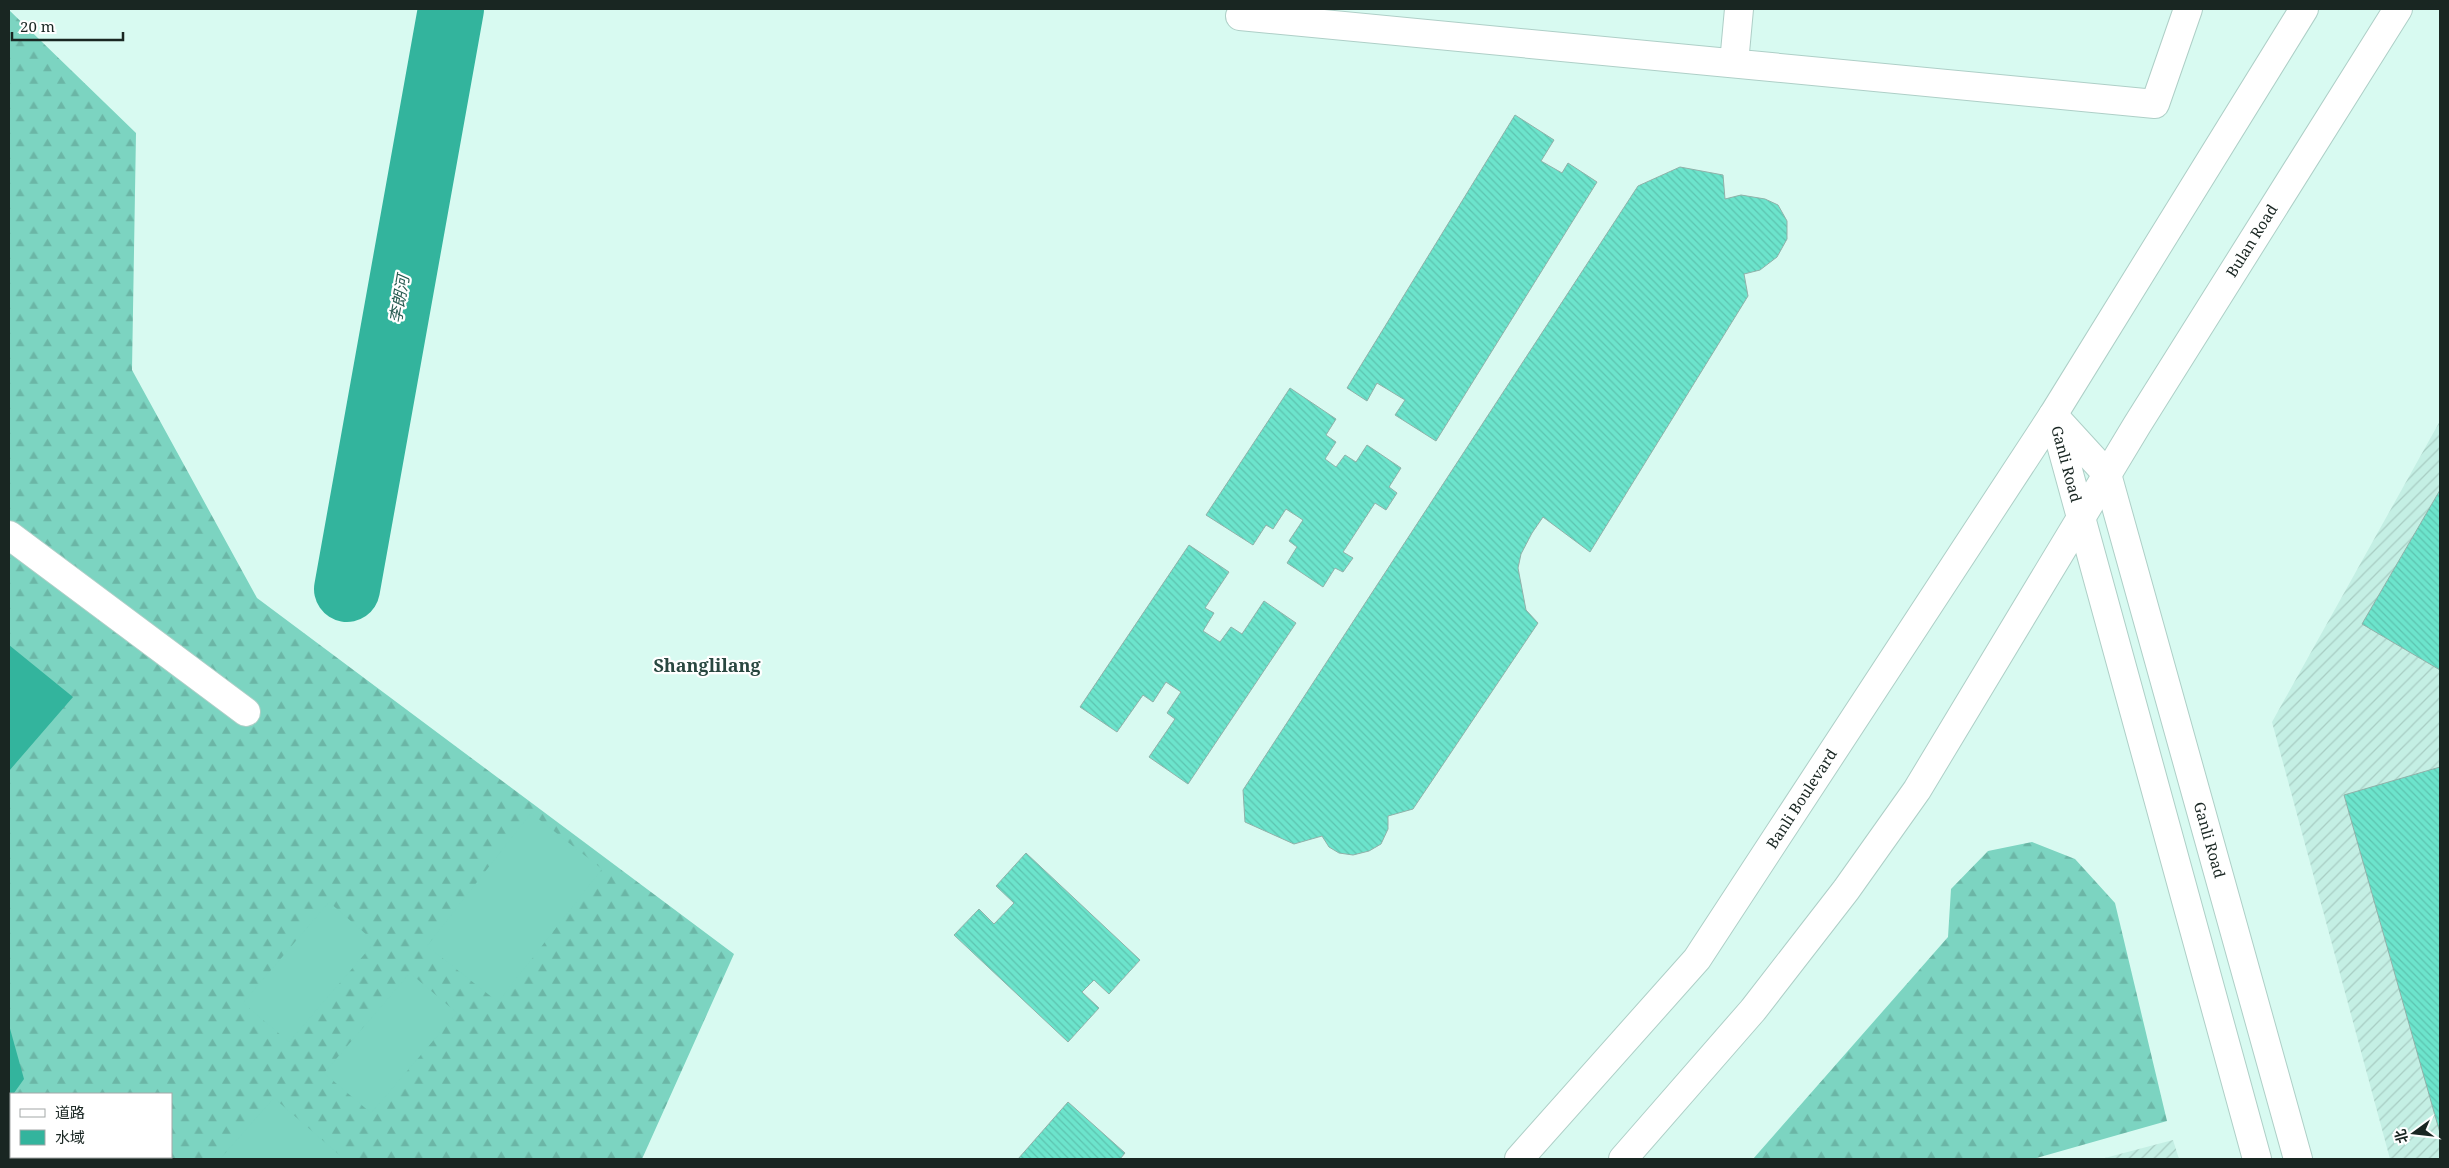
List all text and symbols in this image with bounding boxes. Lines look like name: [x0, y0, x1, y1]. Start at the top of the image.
scale bar: [12, 10, 124, 42]
text: 20 m: [20, 16, 55, 36]
street label: Bulan Road: [2221, 200, 2281, 281]
water label: 李朗河: [384, 271, 415, 325]
street label: Ganli Road: [2047, 423, 2087, 504]
district label: Shanglilang: [653, 653, 762, 677]
street label: Banli Boulevard: [1761, 745, 1841, 852]
street label: Ganli Road: [2190, 799, 2230, 880]
legend: [10, 1093, 172, 1158]
text: 道路: [55, 1102, 85, 1122]
north arrow: [2389, 1108, 2439, 1158]
text: 水域: [55, 1127, 85, 1147]
text: 北: [2390, 1127, 2412, 1146]

